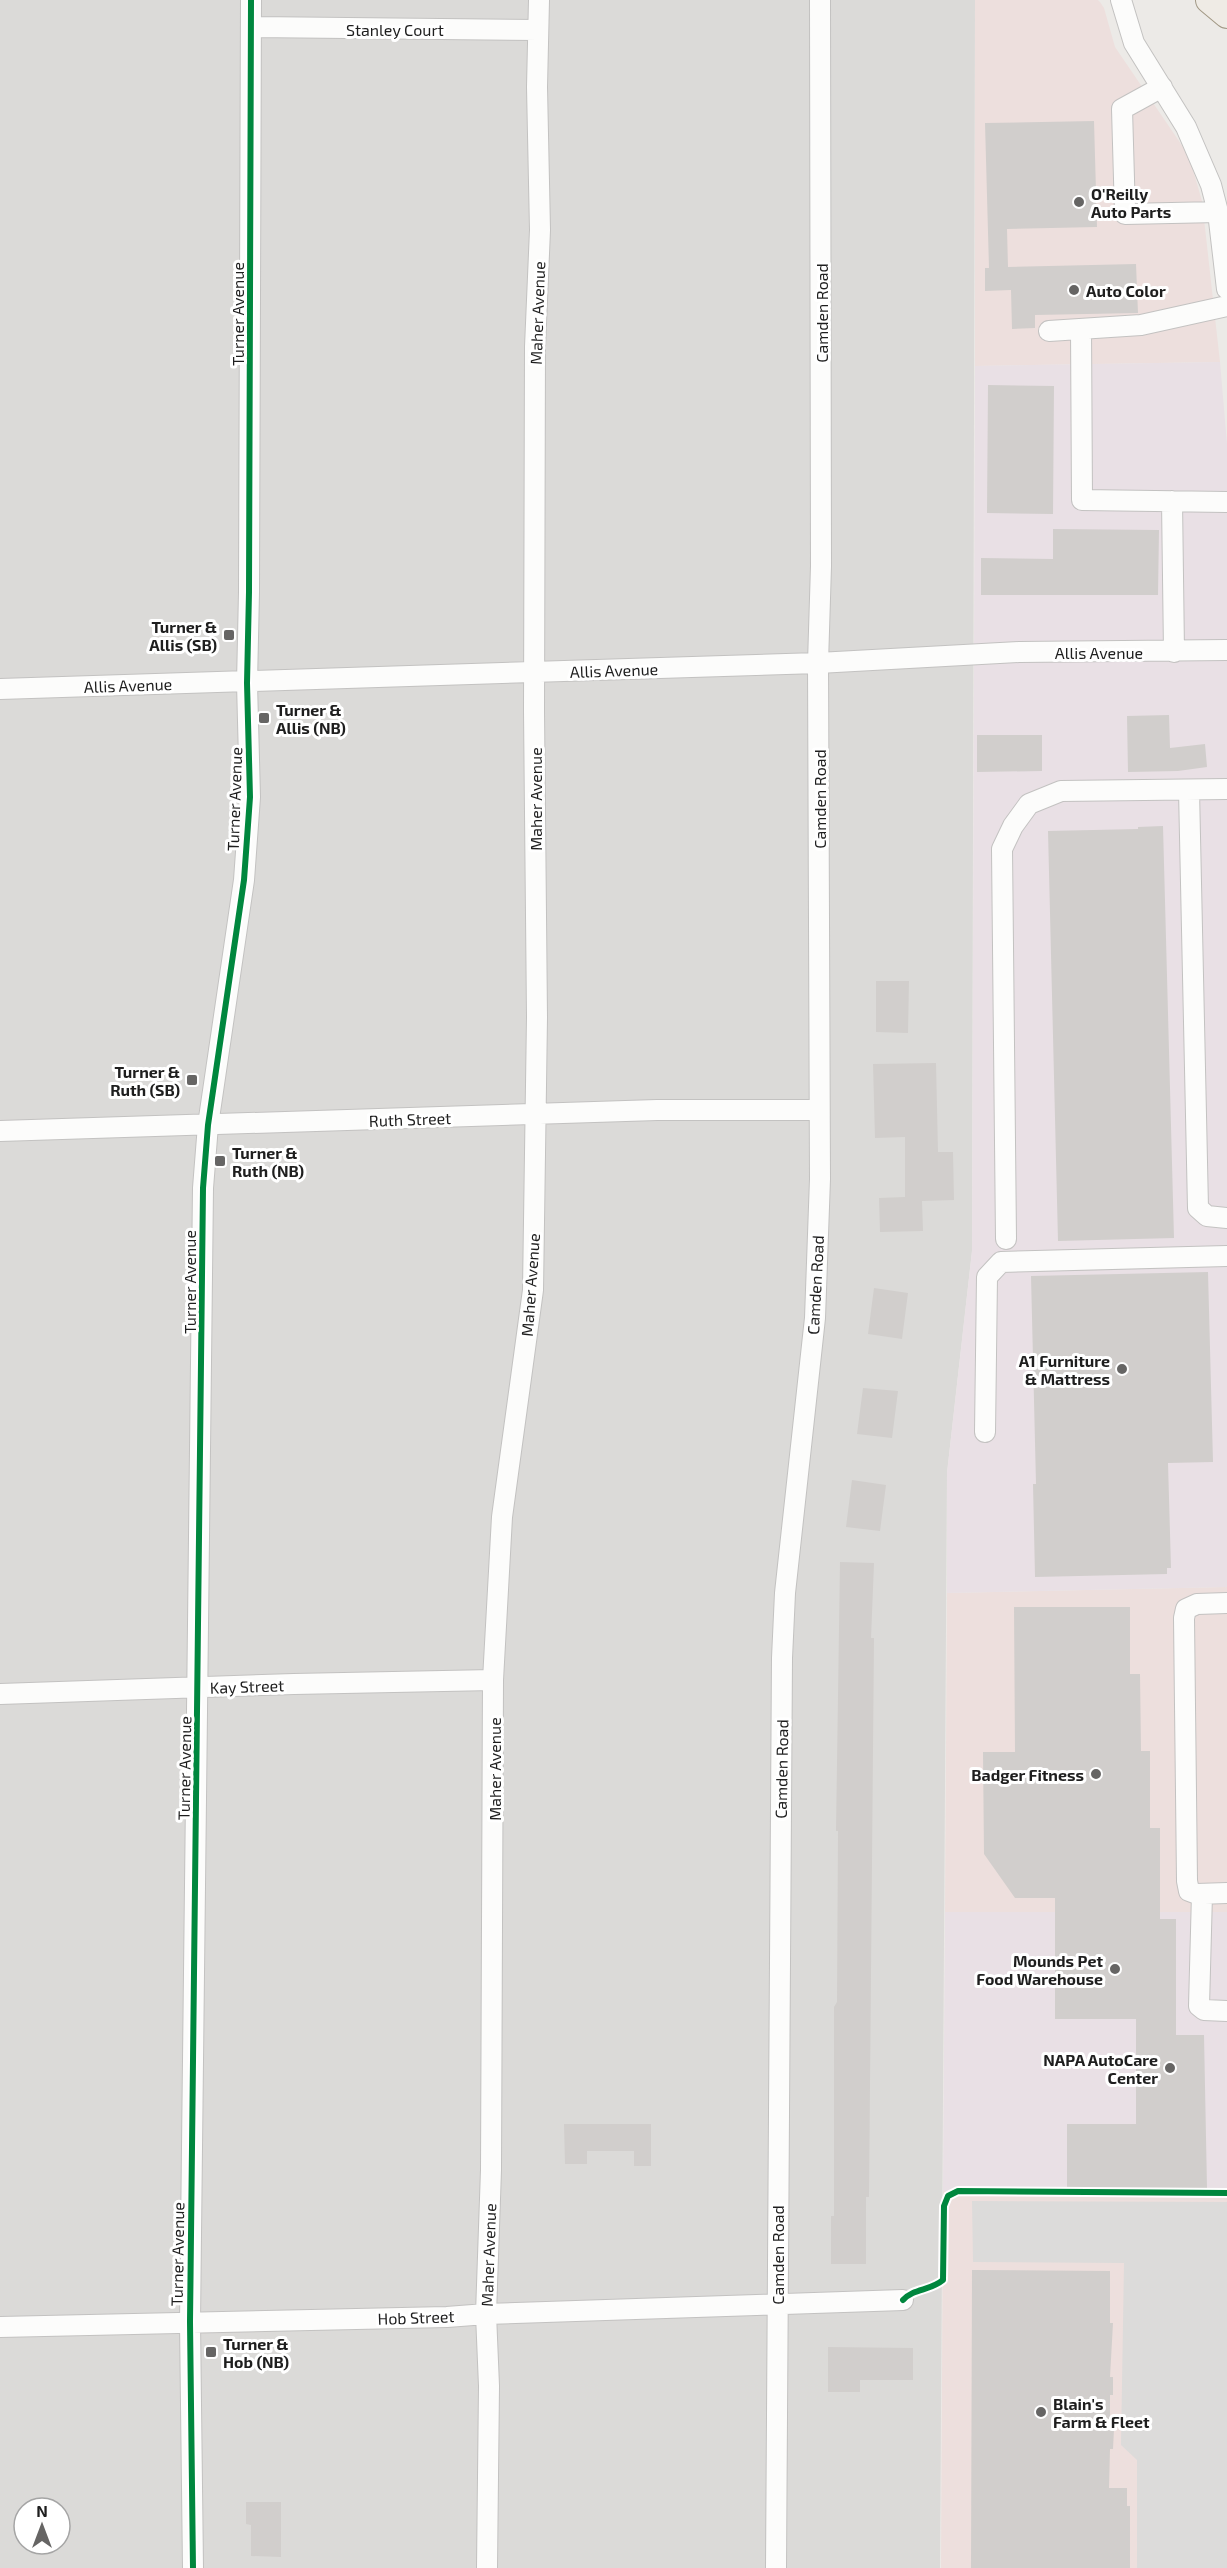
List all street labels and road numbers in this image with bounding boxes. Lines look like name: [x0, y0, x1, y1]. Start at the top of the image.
street label: Stanley Court: [346, 20, 444, 39]
street label: Maher Avenue: [526, 261, 548, 365]
street label: Turner Avenue: [228, 262, 247, 366]
street label: Camden Road: [812, 263, 831, 363]
street label: Allis Avenue: [1055, 643, 1143, 662]
street label: Allis Avenue: [570, 659, 658, 681]
street label: Allis Avenue: [84, 674, 172, 696]
street label: Turner Avenue: [223, 747, 245, 851]
street label: Maher Avenue: [526, 747, 545, 851]
street label: Camden Road: [810, 749, 829, 849]
street label: Ruth Street: [368, 1108, 452, 1130]
street label: Turner Avenue: [180, 1230, 199, 1334]
street label: Maher Avenue: [517, 1233, 543, 1337]
street label: Camden Road: [803, 1235, 827, 1335]
street label: Kay Street: [209, 1675, 285, 1697]
street label: Turner Avenue: [174, 1716, 194, 1820]
street label: Maher Avenue: [485, 1717, 504, 1821]
street label: Camden Road: [771, 1719, 791, 1819]
street label: Turner Avenue: [167, 2202, 187, 2306]
street label: Maher Avenue: [477, 2203, 499, 2307]
street label: Camden Road: [768, 2205, 787, 2305]
street label: Hob Street: [377, 2306, 455, 2328]

